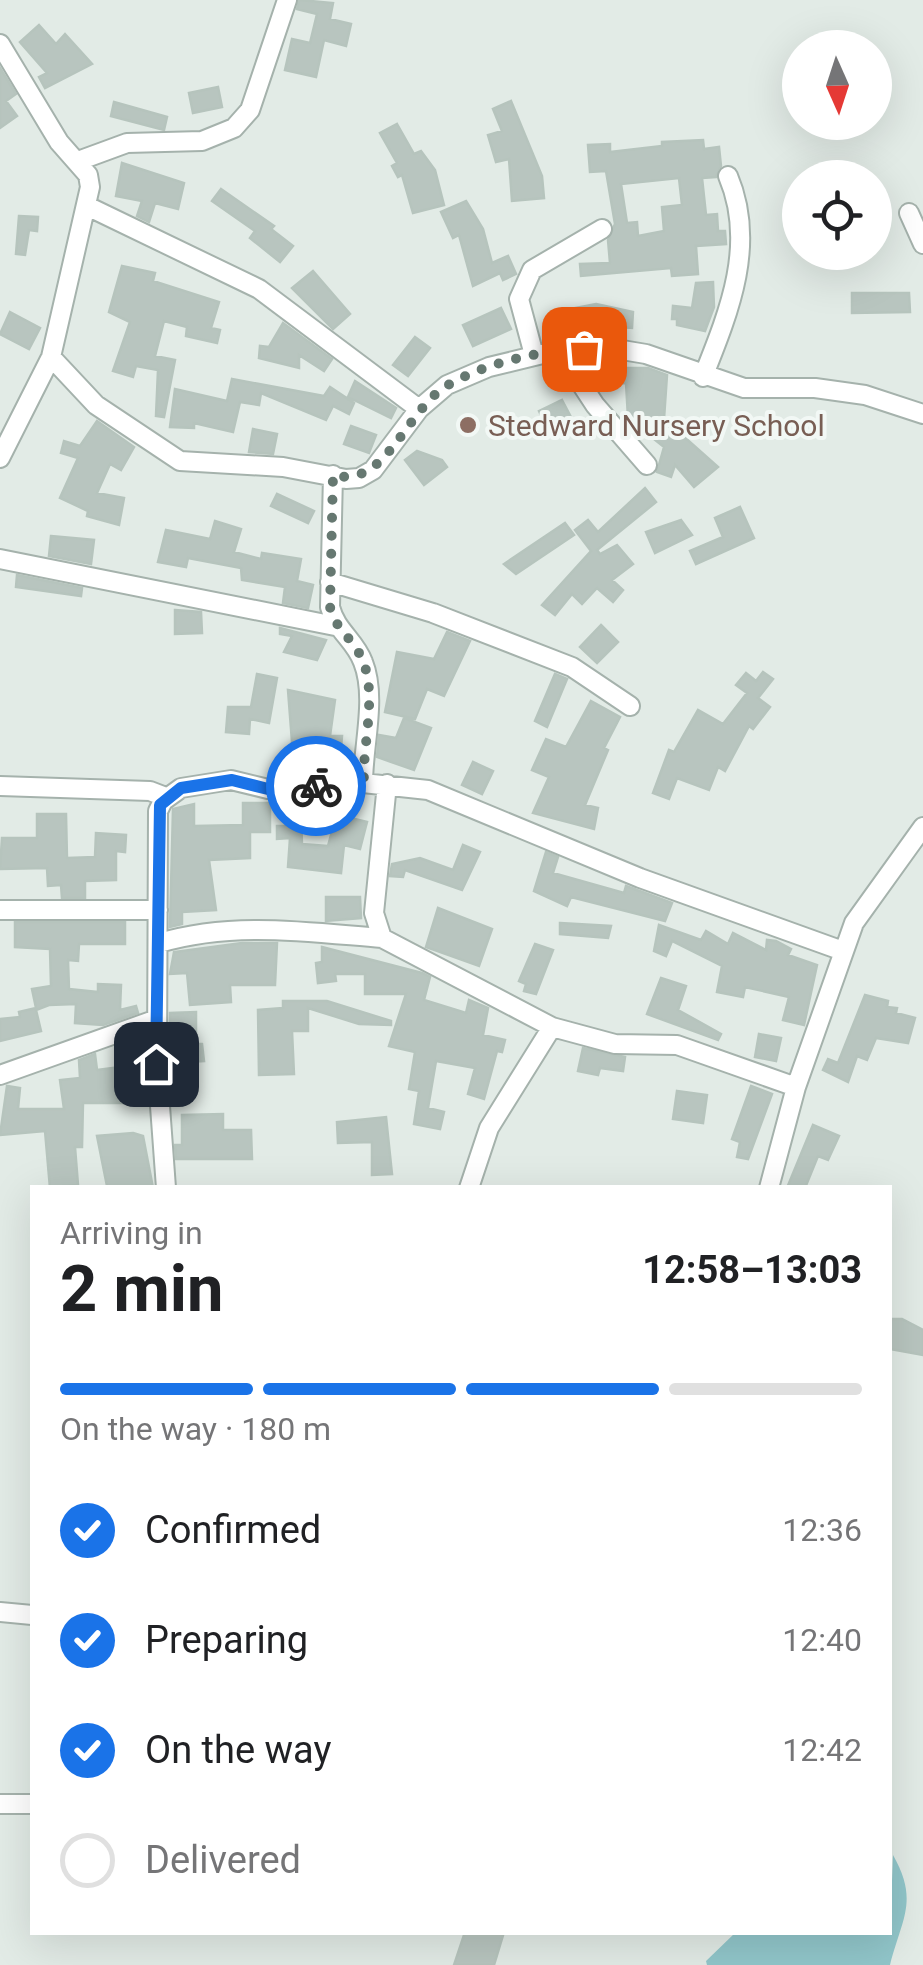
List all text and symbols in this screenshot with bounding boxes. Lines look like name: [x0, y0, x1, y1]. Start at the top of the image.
north arrow: [782, 30, 892, 140]
map controls: [782, 30, 892, 270]
button: locate: [782, 160, 892, 270]
pin: [542, 307, 627, 392]
icon: bag: [557, 322, 612, 377]
place label: Stedward Nursery School: [488, 408, 825, 443]
marker: Stedward Nursery School: [457, 414, 479, 436]
courier: [266, 736, 366, 836]
icon: bike: [289, 759, 344, 814]
pin: [114, 1022, 199, 1107]
icon: home: [129, 1037, 184, 1092]
text: Arriving in: [60, 1214, 203, 1252]
text: 12:58–13:03: [642, 1248, 862, 1292]
text: 2 min: [60, 1251, 223, 1327]
text: On the way · 180 m: [60, 1410, 331, 1448]
icon: check: [60, 1503, 115, 1558]
text: Confirmed: [145, 1508, 321, 1552]
text: 12:36: [782, 1511, 862, 1549]
icon: check: [60, 1613, 115, 1668]
text: Preparing: [145, 1618, 308, 1662]
text: 12:40: [782, 1621, 862, 1659]
icon: check: [60, 1723, 115, 1778]
text: On the way: [145, 1728, 331, 1772]
text: 12:42: [782, 1731, 862, 1769]
text: Delivered: [145, 1838, 301, 1882]

